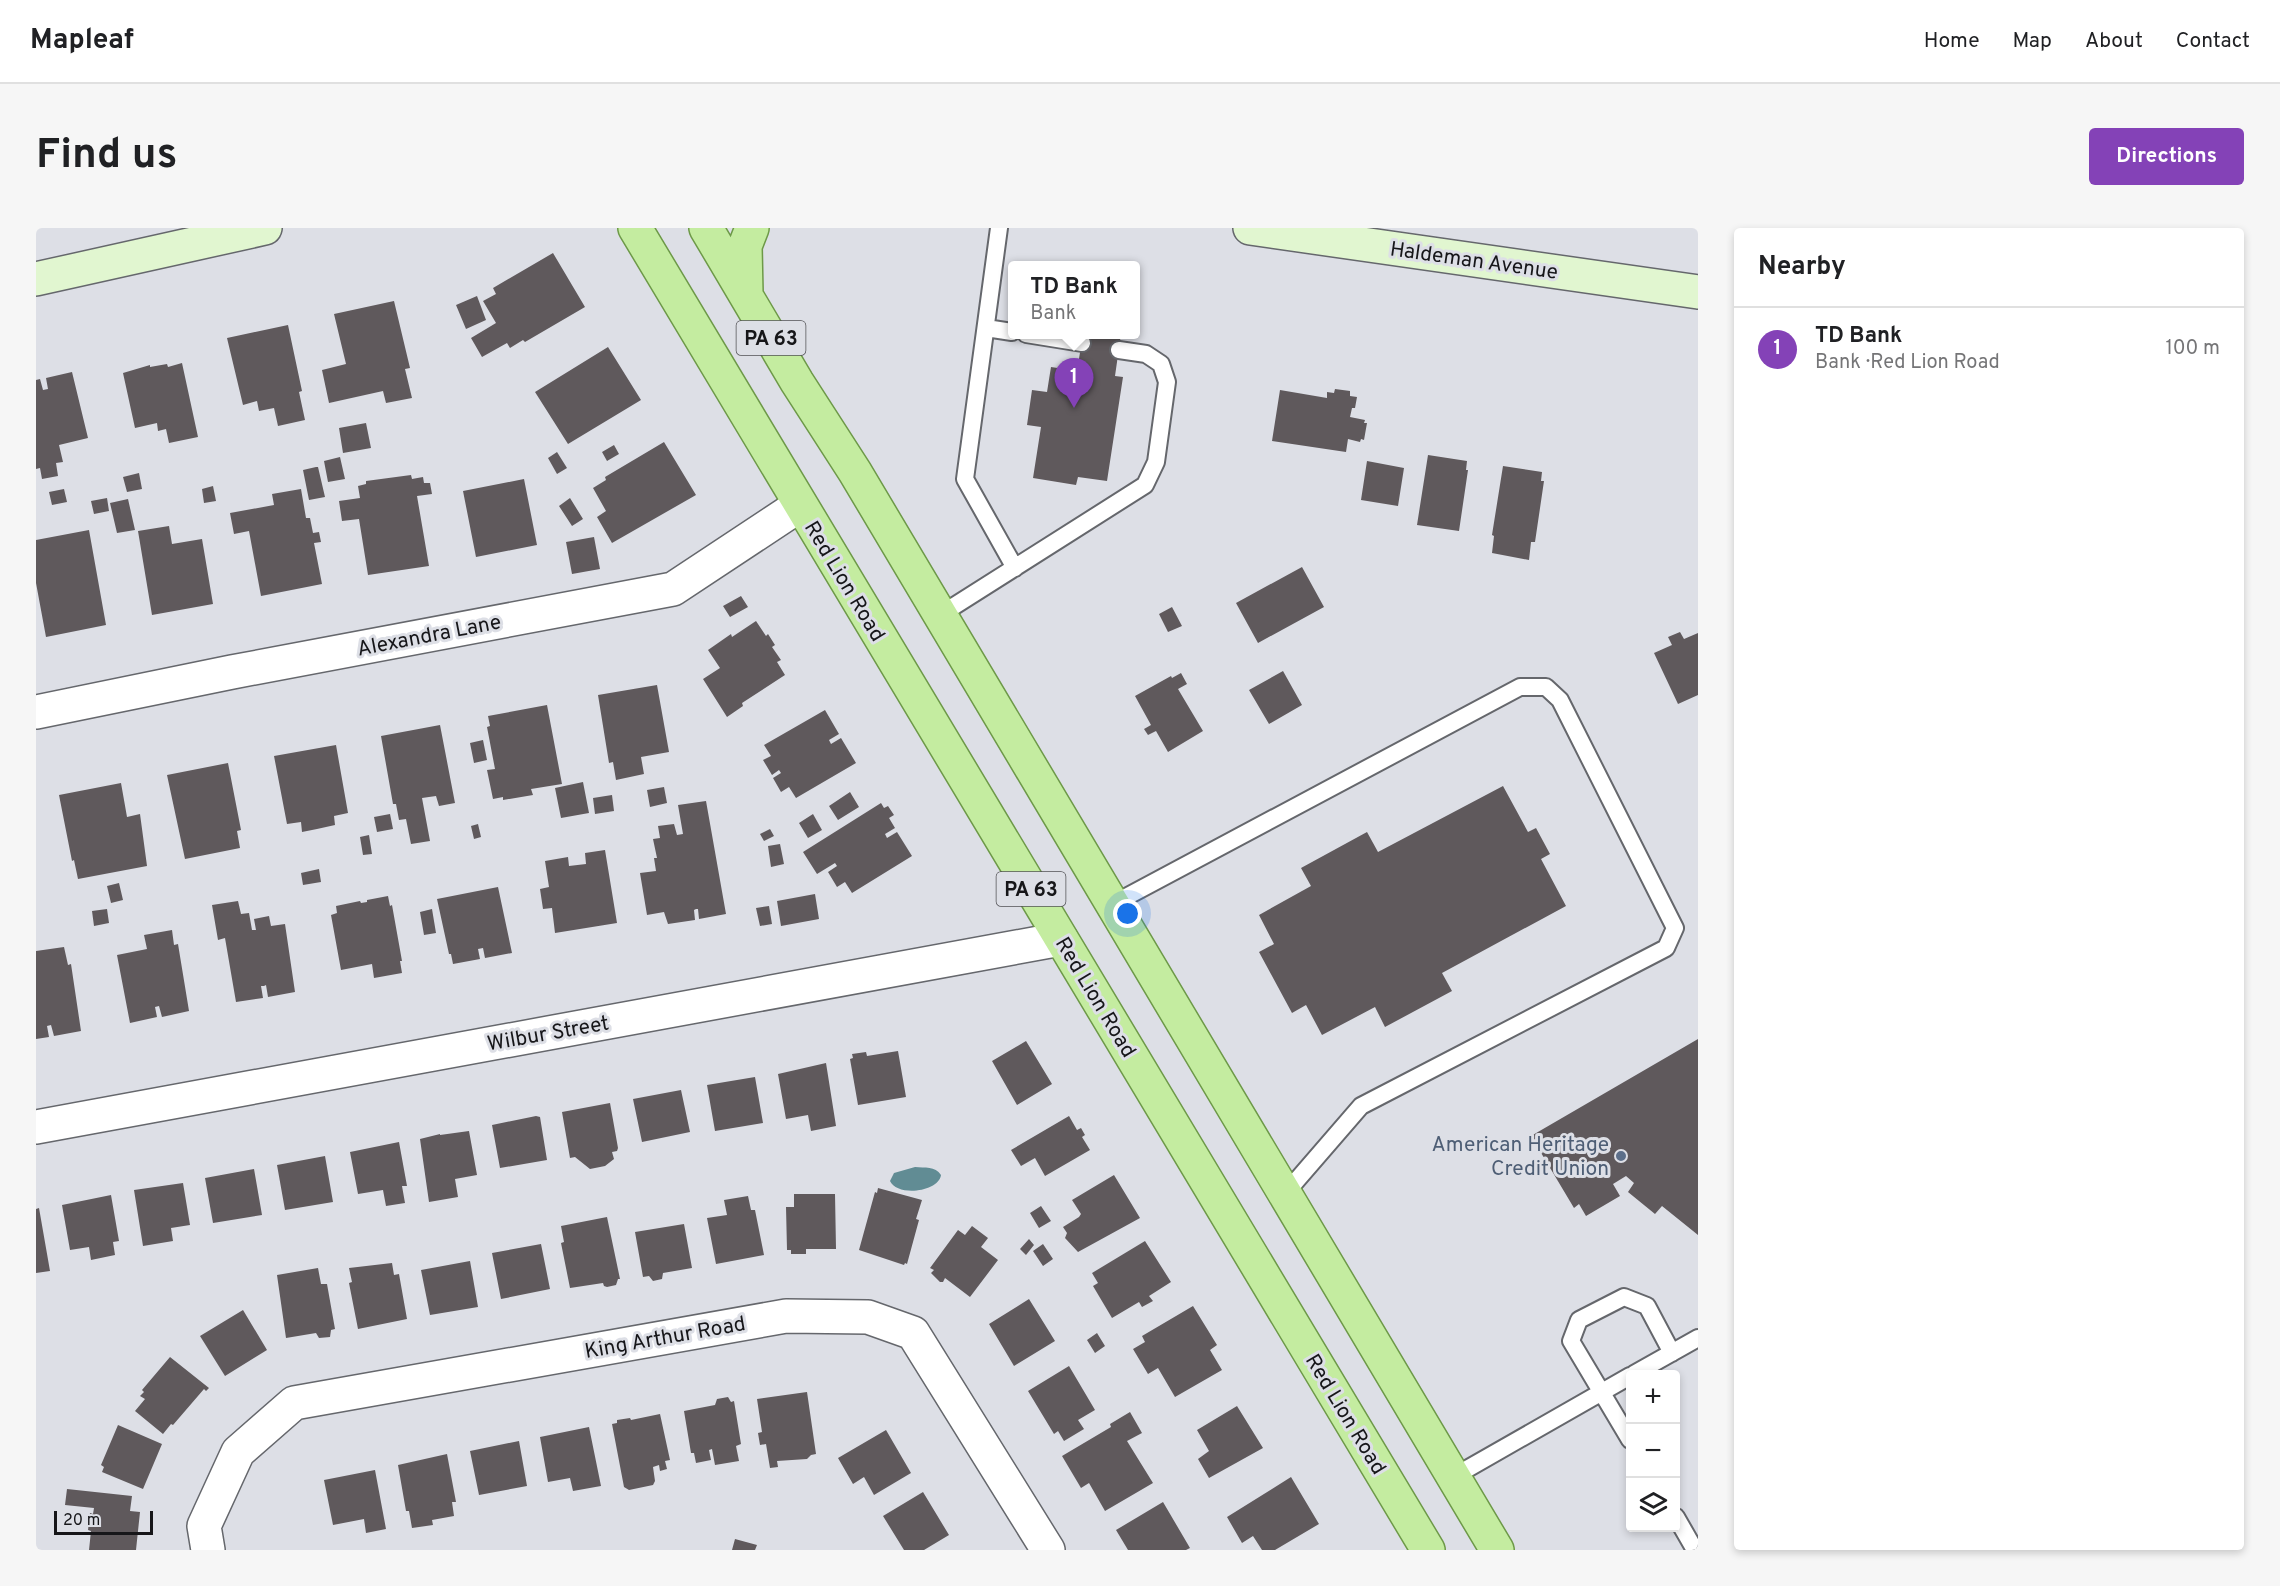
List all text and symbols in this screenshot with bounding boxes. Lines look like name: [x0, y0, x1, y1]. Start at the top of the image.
text: Mapleaf: [30, 23, 134, 59]
text: Home: [1924, 28, 1980, 55]
text: Map: [2013, 28, 2052, 55]
text: About: [2085, 28, 2143, 55]
text: Contact: [2176, 28, 2250, 55]
button: Directions: [2089, 128, 2244, 185]
text: Find us: [36, 130, 177, 183]
street label: Haldeman Avenue: [1388, 236, 1559, 287]
text: Nearby: [1758, 251, 1846, 284]
popup: [1008, 261, 1140, 339]
text: TD Bank: [1030, 274, 1118, 301]
text: Bank: [1030, 301, 1076, 327]
road number: PA 63: [736, 321, 806, 355]
text: TD Bank: [1815, 323, 1902, 350]
text: 1: [1774, 336, 1782, 362]
text: 100 m: [2165, 336, 2220, 362]
text: Bank · Red Lion Road: [1815, 350, 2000, 376]
pin: 1: [1054, 358, 1094, 408]
street label: Red Lion Road: [797, 517, 890, 647]
street label: Alexandra Lane: [355, 609, 504, 664]
road number: PA 63: [996, 872, 1066, 906]
your location: [1113, 899, 1142, 928]
street label: Red Lion Road: [1048, 933, 1141, 1063]
street label: Wilbur Street: [485, 1010, 611, 1058]
place label: American Heritage Credit Union: [1432, 1132, 1609, 1183]
marker: American Heritage Credit Union: [1614, 1149, 1628, 1163]
street label: King Arthur Road: [583, 1311, 748, 1366]
street label: Red Lion Road: [1298, 1350, 1391, 1480]
map controls: [1626, 1370, 1680, 1532]
button: +: [1626, 1370, 1680, 1424]
button: −: [1626, 1424, 1680, 1478]
button: layers: [1626, 1478, 1680, 1532]
scale bar: [54, 1508, 153, 1536]
text: 20 m: [63, 1511, 100, 1531]

